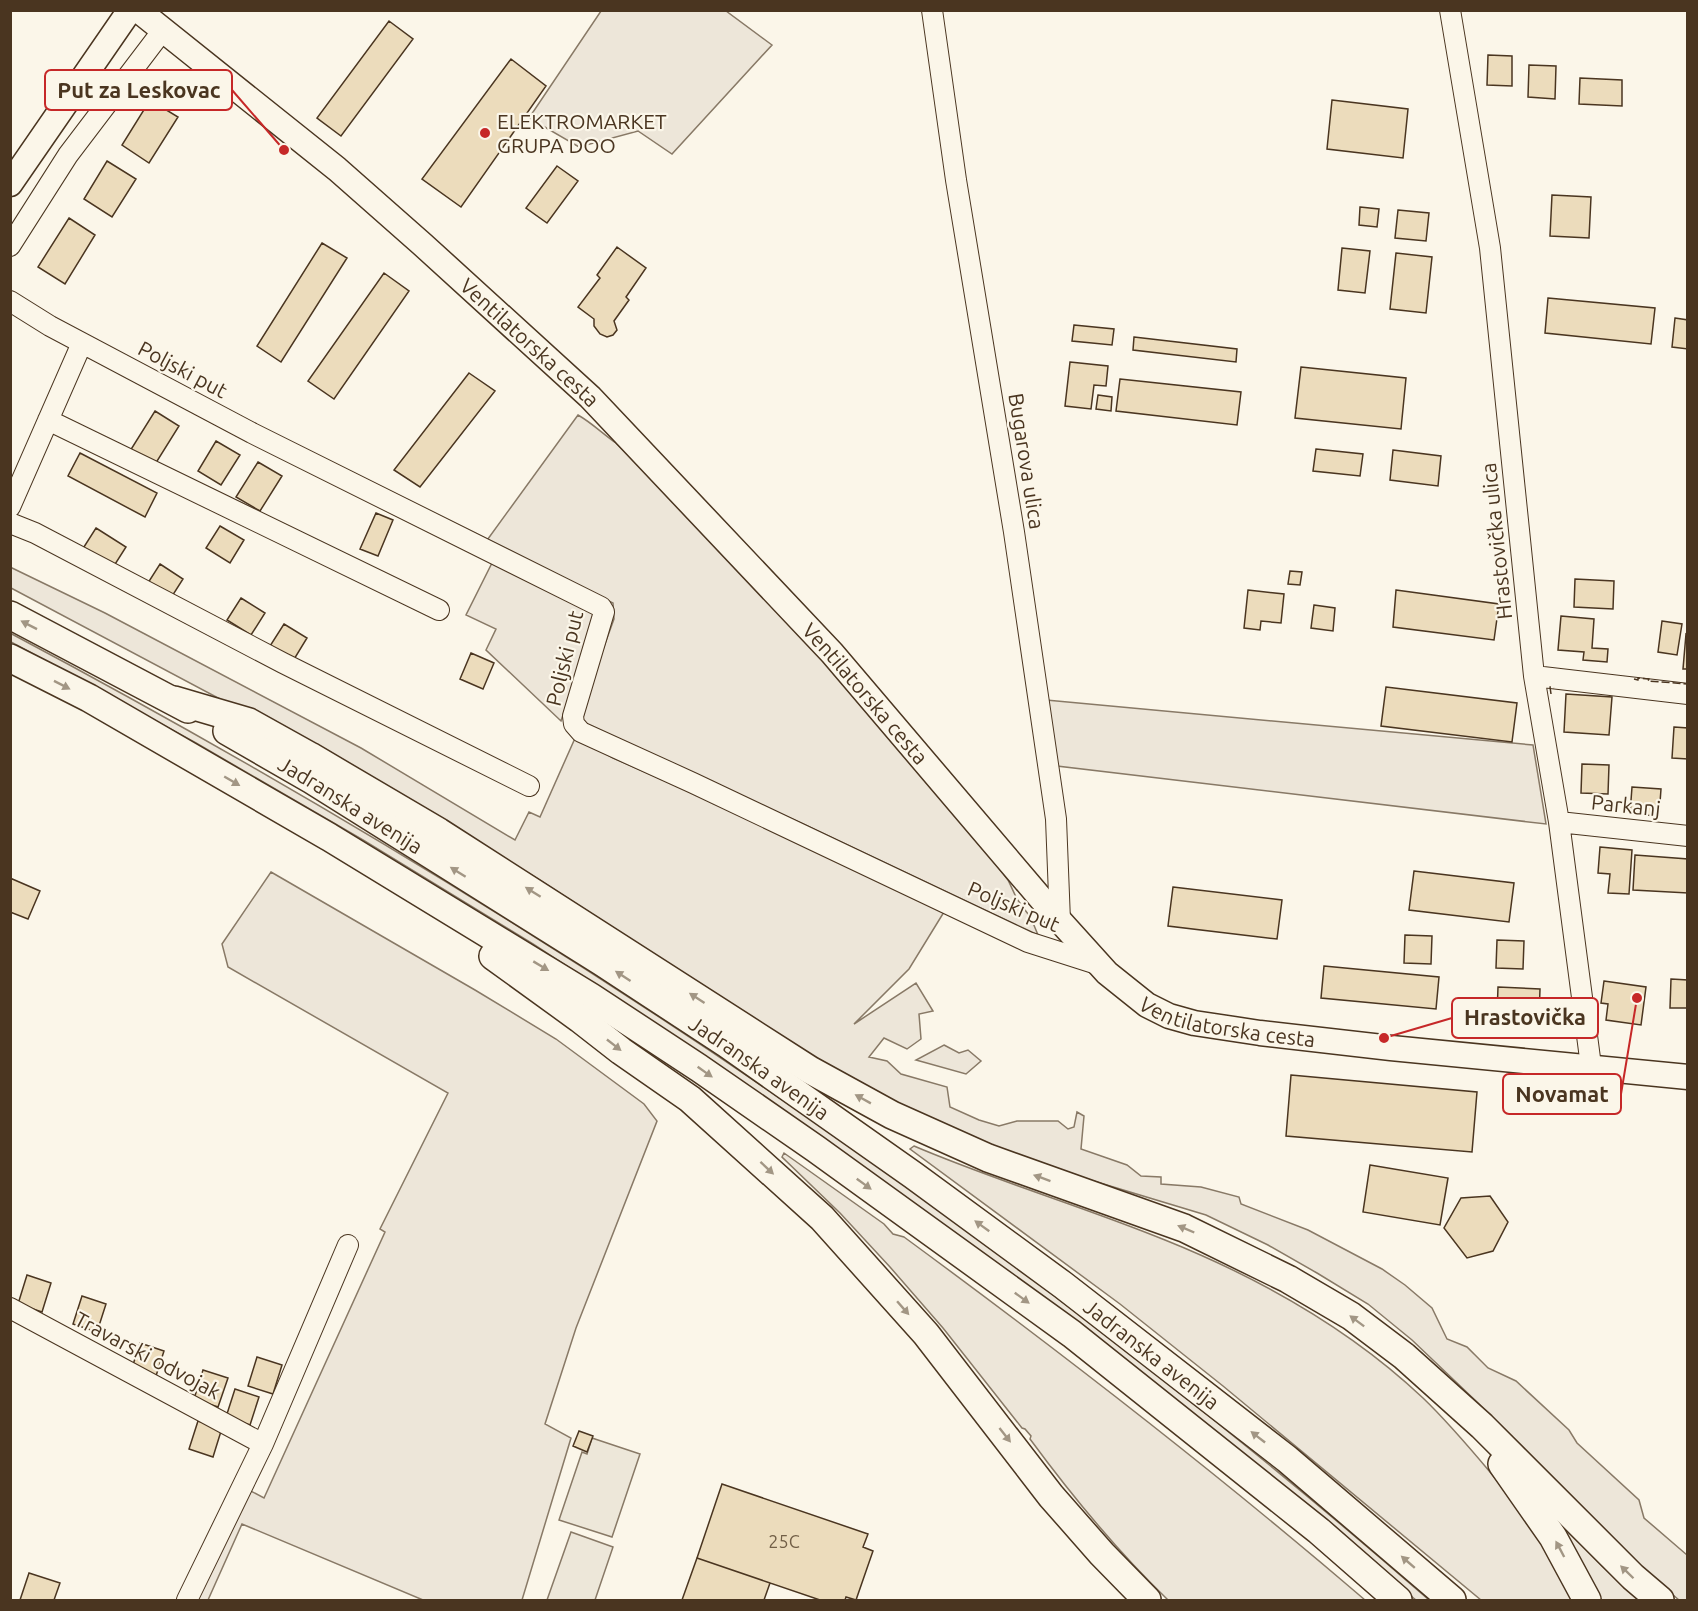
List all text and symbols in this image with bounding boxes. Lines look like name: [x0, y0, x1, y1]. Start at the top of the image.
callout: Put za Leskovac: [45, 70, 232, 110]
text: Put za Leskovac: [57, 77, 221, 102]
place label: ELEKTROMARKET GRUPA DOO: [497, 109, 667, 157]
marker: ELEKTROMARKET GRUPA DOO: [478, 126, 492, 140]
street label: Ventilatorska cesta: [456, 273, 604, 411]
street label: Poljski put: [134, 336, 232, 402]
street label: Bugarova ulica: [1004, 391, 1050, 531]
street label: Hrastovička ulica: [1476, 462, 1516, 620]
street label: Poljski put: [541, 608, 587, 708]
street label: Ventilatorska cesta: [798, 618, 933, 769]
one-way arrow: [20, 620, 37, 629]
one-way arrow: [54, 680, 71, 690]
street label: Jadranska avenija: [274, 751, 427, 858]
one-way arrow: [224, 776, 241, 786]
street label: Parkanj: [1590, 789, 1662, 821]
one-way arrow: [450, 866, 466, 877]
street label: Poljski put: [964, 876, 1064, 936]
one-way arrow: [525, 887, 541, 898]
one-way arrow: [533, 960, 549, 971]
one-way arrow: [615, 970, 631, 982]
one-way arrow: [689, 992, 705, 1003]
street label: Ventilatorska cesta: [1135, 992, 1317, 1051]
callout: Hrastovička: [1452, 998, 1598, 1038]
text: Hrastovička: [1464, 1004, 1586, 1029]
street label: Jadranska avenija: [685, 1011, 834, 1124]
one-way arrow: [606, 1039, 622, 1052]
one-way arrow: [696, 1066, 712, 1078]
callout: Novamat: [1503, 1074, 1621, 1114]
text: Novamat: [1515, 1081, 1609, 1106]
one-way arrow: [855, 1095, 872, 1105]
one-way arrow: [760, 1161, 775, 1175]
one-way arrow: [1033, 1172, 1051, 1182]
one-way arrow: [856, 1178, 872, 1190]
one-way arrow: [974, 1220, 990, 1232]
one-way arrow: [1176, 1224, 1194, 1234]
one-way arrow: [1014, 1292, 1030, 1304]
street label: Jadranska avenija: [1079, 1294, 1224, 1414]
one-way arrow: [896, 1300, 909, 1315]
street label: Travarski odvojak: [71, 1306, 225, 1404]
one-way arrow: [1350, 1315, 1366, 1327]
one-way arrow: [998, 1428, 1010, 1443]
one-way arrow: [1250, 1431, 1266, 1444]
house number: 25C: [768, 1531, 800, 1551]
one-way arrow: [1555, 1540, 1565, 1557]
one-way arrow: [1401, 1556, 1416, 1569]
one-way arrow: [1620, 1565, 1635, 1579]

